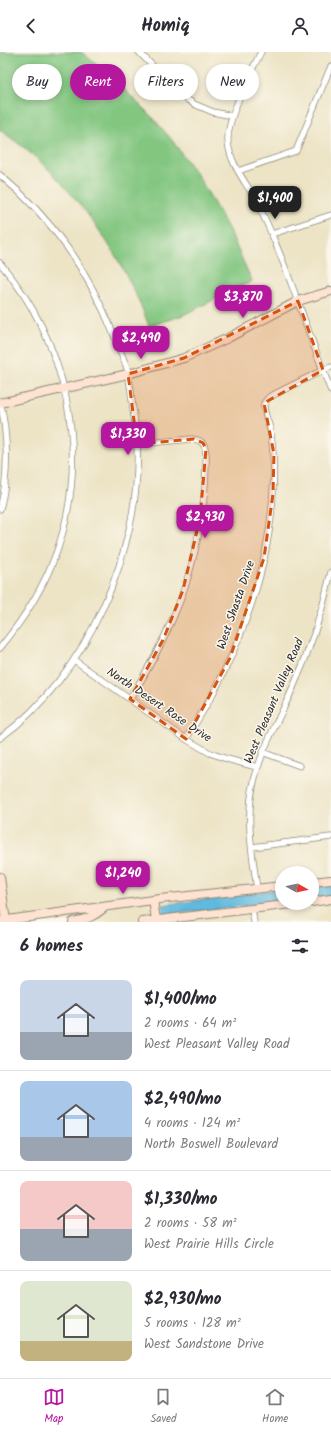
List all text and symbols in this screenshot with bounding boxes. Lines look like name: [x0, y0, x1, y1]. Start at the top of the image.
text: Homiq: [141, 12, 190, 41]
icon: back: [20, 15, 42, 37]
icon: person: [289, 15, 311, 37]
chip: Buy: [12, 64, 62, 100]
chip: Rent: [70, 64, 126, 100]
chip: Filters: [134, 64, 198, 100]
chip: New: [206, 64, 259, 100]
pin: $1,400: [242, 186, 308, 220]
text: $1,400: [257, 188, 293, 209]
pin: $3,870: [210, 285, 276, 319]
text: $3,870: [224, 287, 262, 308]
pin: $2,490: [108, 326, 174, 360]
text: $2,490: [121, 328, 161, 349]
pin: $1,330: [95, 422, 161, 456]
text: $1,330: [110, 424, 146, 445]
pin: $2,930: [172, 505, 238, 539]
text: $2,930: [185, 507, 225, 528]
street label: West Shasta Drive: [212, 557, 260, 652]
street label: West Pleasant Valley Road: [239, 635, 309, 766]
street label: North Desert Rose Drive: [103, 663, 216, 748]
pin: $1,240: [90, 861, 156, 895]
text: $1,240: [105, 863, 141, 884]
north arrow: [275, 866, 319, 910]
map controls: [275, 866, 319, 910]
text: 6 homes: [20, 933, 83, 960]
icon: filters: [289, 935, 311, 957]
text: $1,400/mo: [144, 986, 217, 1013]
icon: home: [52, 996, 100, 1044]
text: 2 rooms · 64 m²: [144, 1013, 236, 1034]
text: West Pleasant Valley Road: [144, 1034, 289, 1055]
text: $2,490/mo: [144, 1086, 222, 1113]
icon: home: [52, 1097, 100, 1145]
text: 4 rooms · 124 m²: [144, 1113, 240, 1134]
text: North Boswell Boulevard: [144, 1134, 278, 1155]
text: $1,330/mo: [144, 1186, 217, 1213]
icon: home: [52, 1197, 100, 1245]
text: 2 rooms · 58 m²: [144, 1213, 237, 1234]
text: West Prairie Hills Circle: [144, 1234, 274, 1255]
text: $2,930/mo: [144, 1286, 222, 1313]
icon: home: [52, 1297, 100, 1345]
text: 5 rooms · 128 m²: [144, 1313, 241, 1334]
text: West Sandstone Drive: [144, 1334, 264, 1355]
tab: Map: [43, 1386, 65, 1428]
tab: Saved: [150, 1386, 177, 1428]
tab: Home: [262, 1386, 288, 1428]

